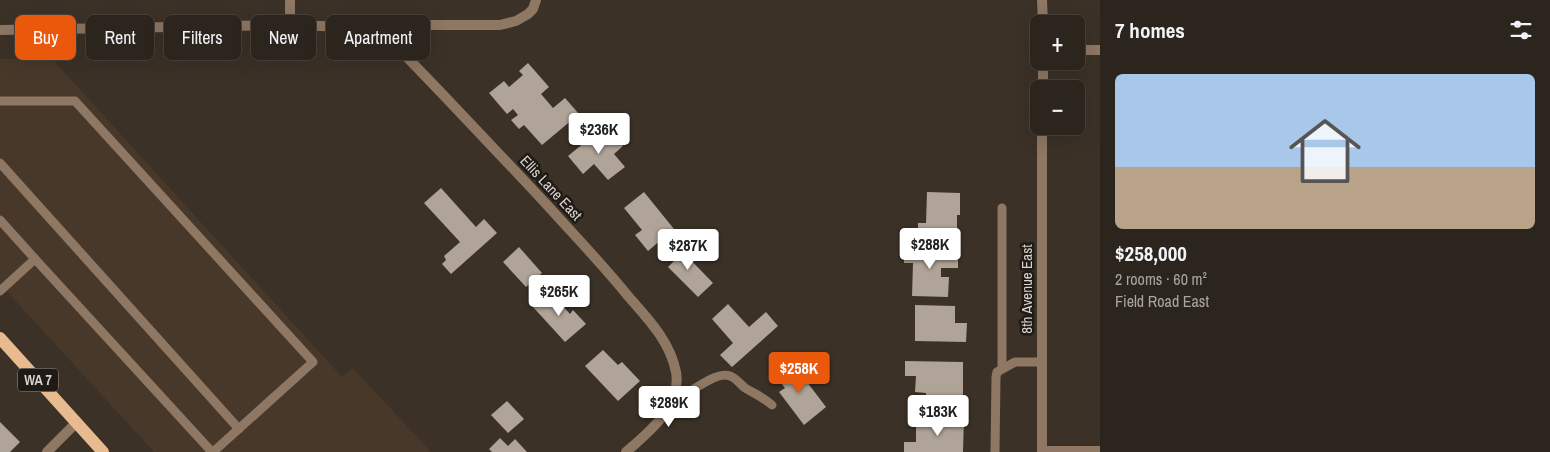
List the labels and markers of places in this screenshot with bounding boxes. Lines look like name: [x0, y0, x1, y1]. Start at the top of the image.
pin: $236K: [564, 112, 634, 155]
pin: $287K: [653, 228, 723, 271]
pin: $288K: [895, 228, 965, 270]
pin: $265K: [524, 274, 594, 317]
pin: $258K: [764, 352, 834, 394]
pin: $289K: [634, 386, 704, 428]
pin: $183K: [903, 394, 973, 437]

